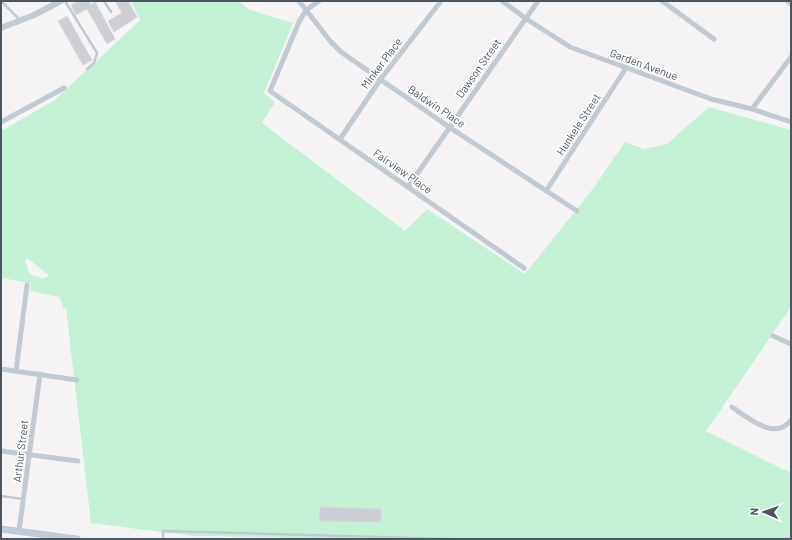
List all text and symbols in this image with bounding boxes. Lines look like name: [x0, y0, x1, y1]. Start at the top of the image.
street label: Minker Place: [358, 35, 404, 91]
street label: Dawson Street: [453, 36, 503, 100]
street label: Garden Avenue: [608, 46, 680, 82]
street label: Baldwin Place: [406, 82, 468, 130]
street label: Hunkele Street: [553, 91, 603, 157]
street label: Fairview Place: [371, 146, 435, 196]
street label: Arthur Street: [10, 419, 30, 483]
north arrow: [744, 492, 784, 532]
text: N: [747, 508, 760, 516]

